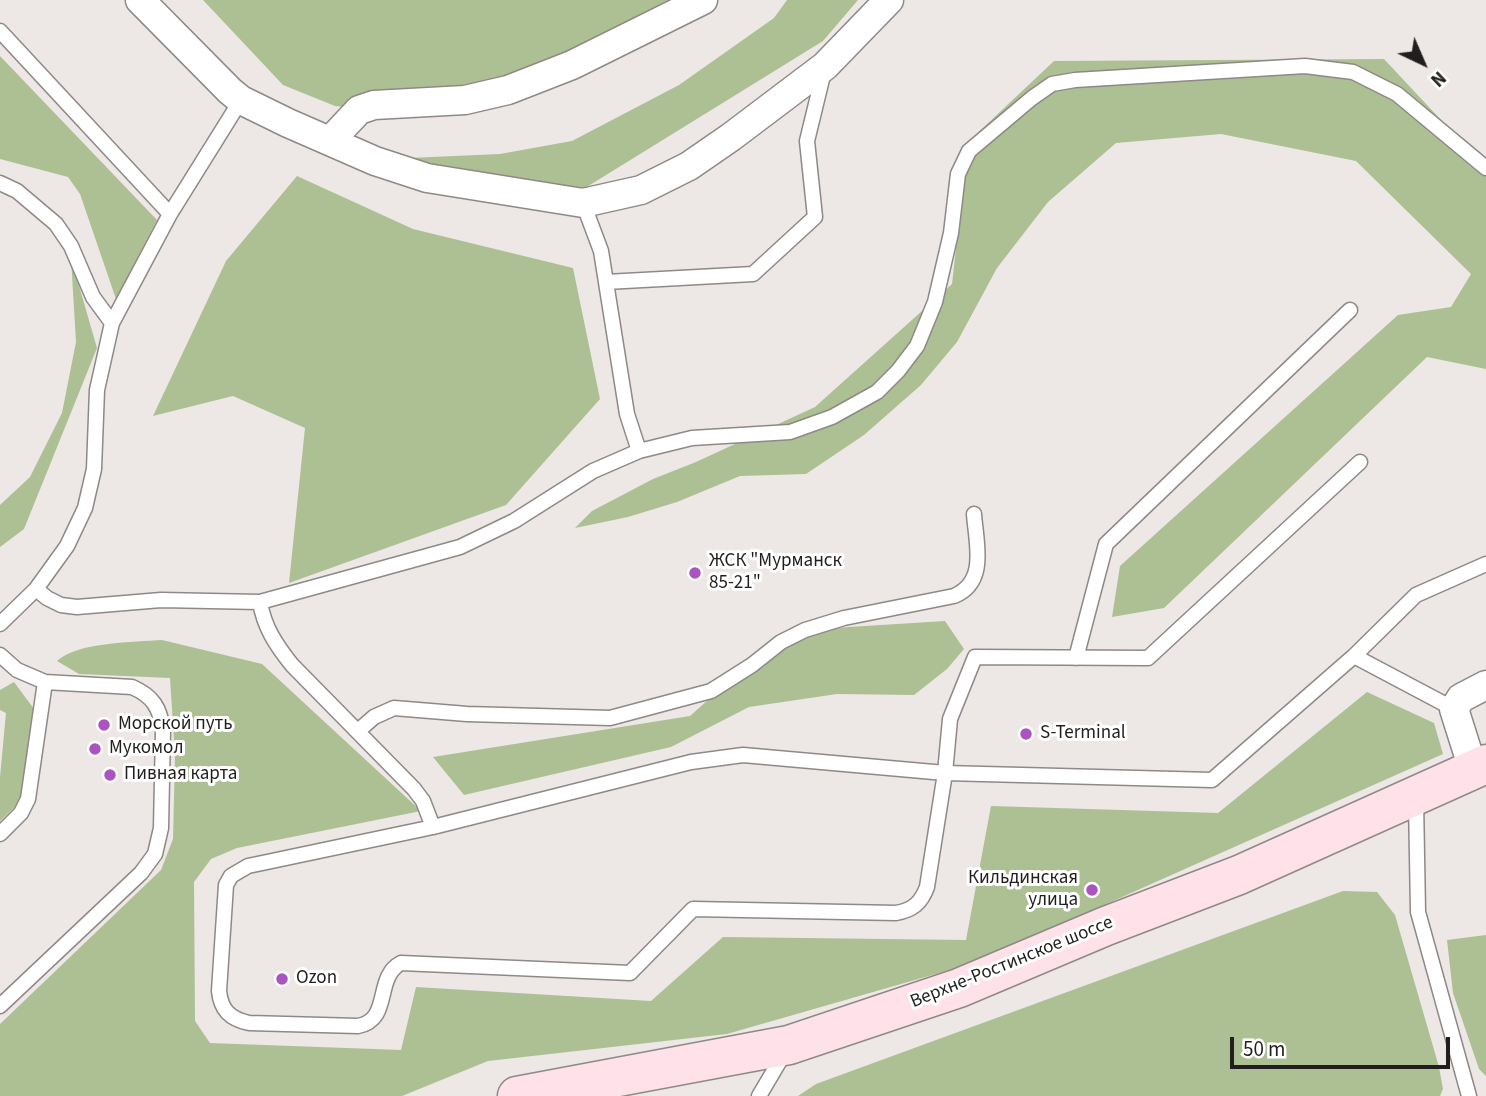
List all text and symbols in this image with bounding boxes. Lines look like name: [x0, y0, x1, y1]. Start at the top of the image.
north arrow: [1388, 28, 1458, 98]
text: N: [1424, 64, 1452, 93]
place label: ЖСК "Мурманск 85-21": [709, 551, 842, 595]
marker: ЖСК "Мурманск 85-21": [687, 565, 703, 581]
place label: Морской путь: [118, 714, 233, 736]
marker: Морской путь: [96, 717, 112, 733]
place label: S-Terminal: [1040, 723, 1126, 745]
marker: S-Terminal: [1018, 726, 1034, 742]
place label: Мукомол: [109, 738, 183, 760]
marker: Мукомол: [87, 741, 103, 757]
place label: Пивная карта: [124, 764, 237, 786]
marker: Пивная карта: [102, 767, 118, 783]
place label: Кильдинская улица: [968, 868, 1078, 912]
marker: Кильдинская улица: [1084, 882, 1100, 898]
street label: Верхне-Ростинское шоссе: [907, 912, 1117, 1014]
place label: Ozon: [296, 968, 337, 990]
marker: Ozon: [274, 971, 290, 987]
scale bar: [1234, 1023, 1454, 1066]
text: 50 m: [1243, 1034, 1285, 1064]

